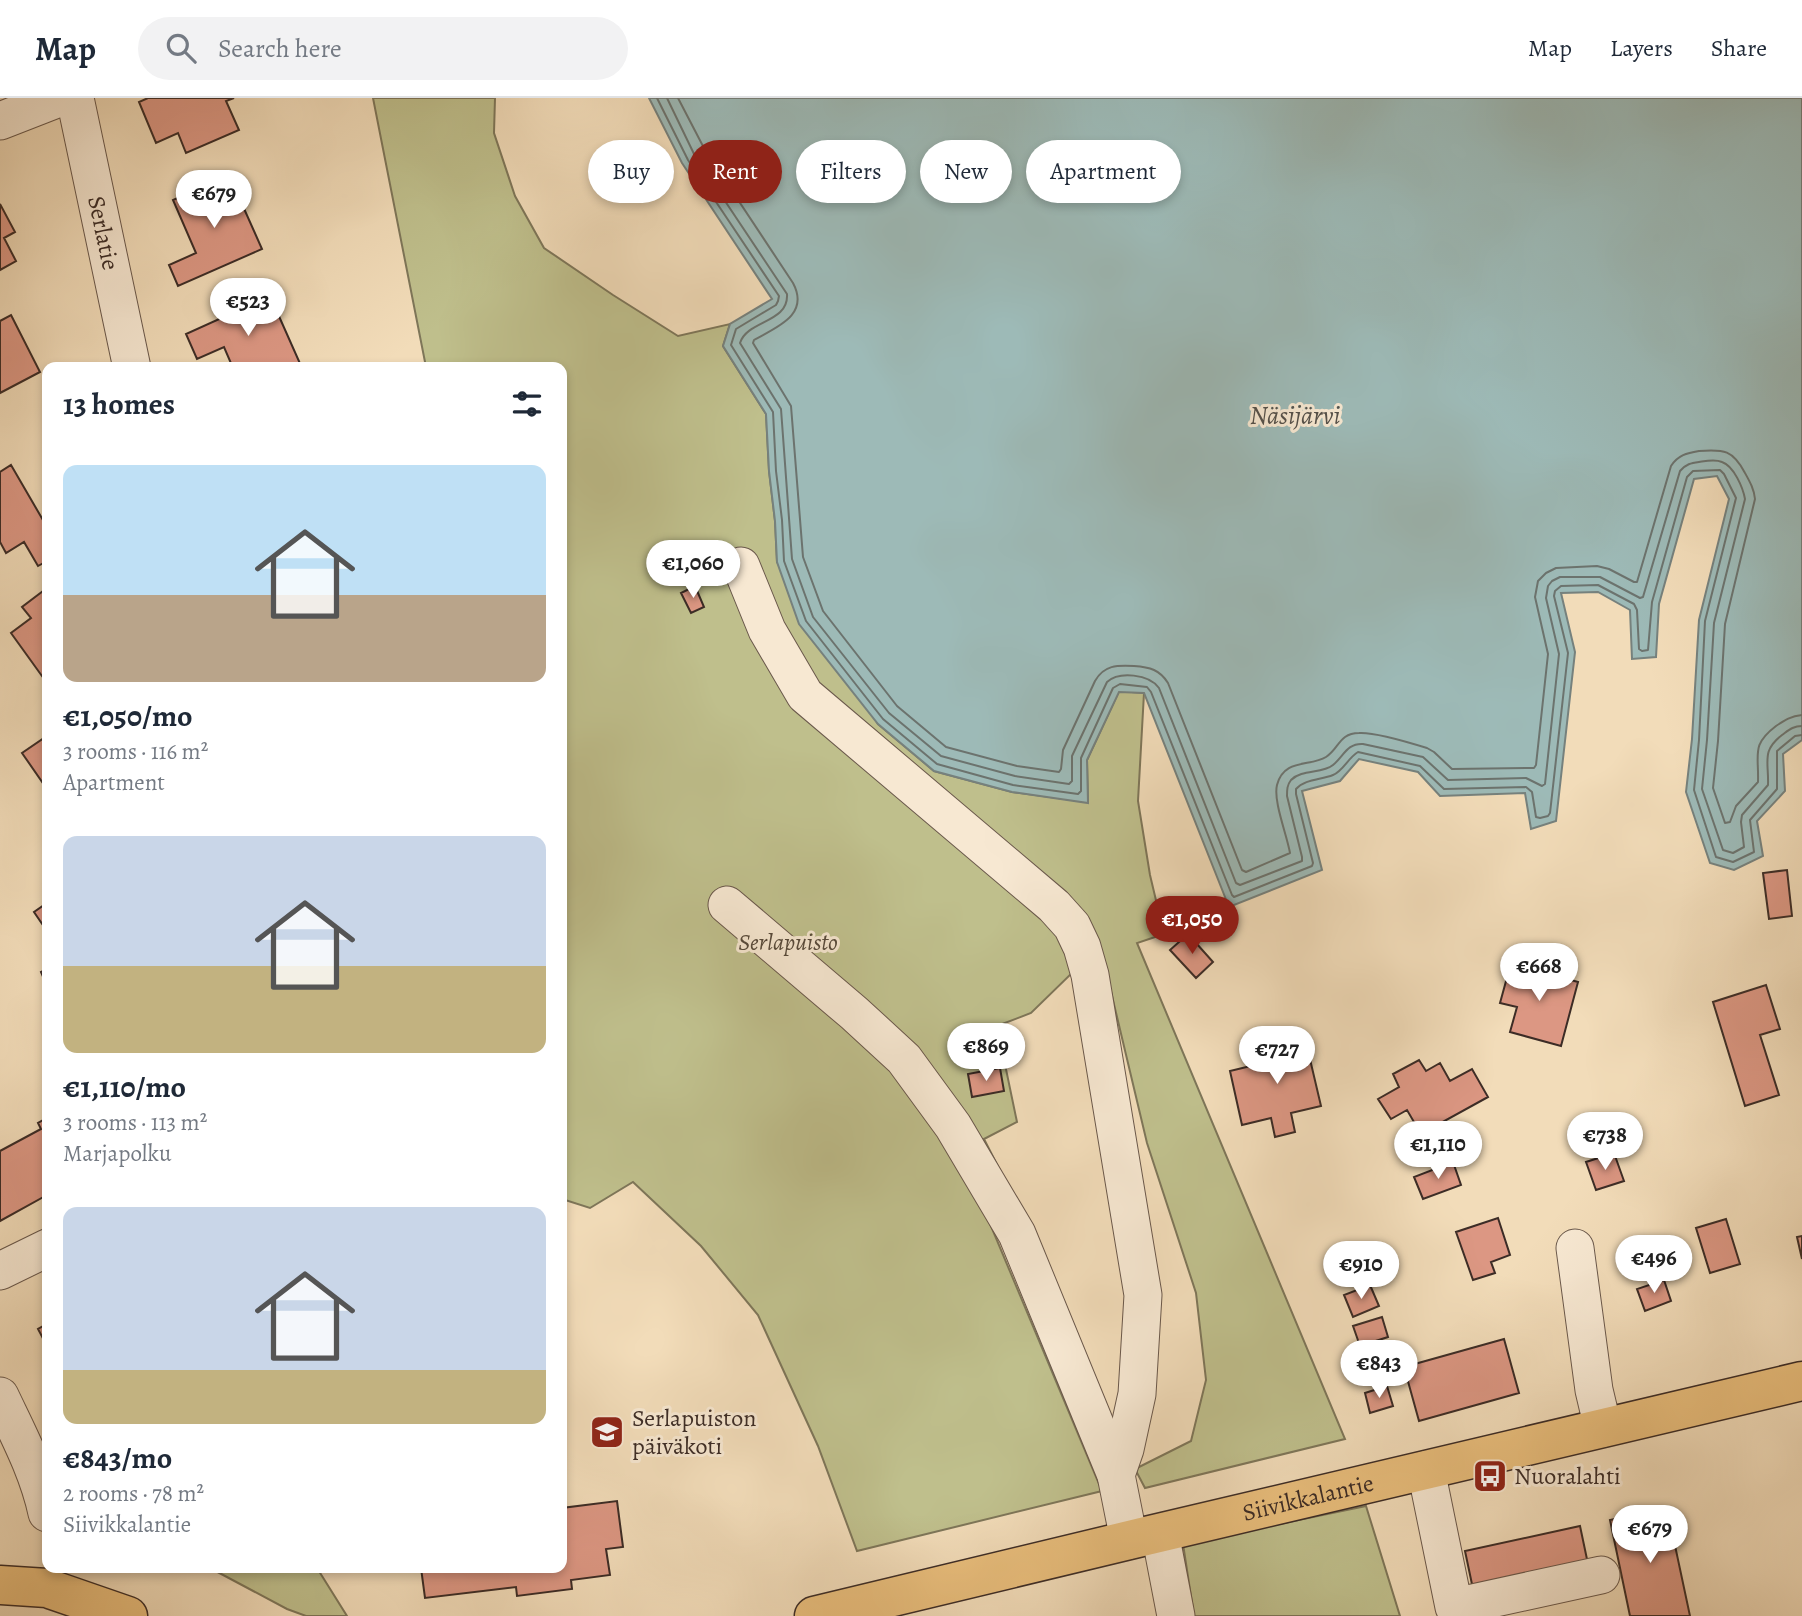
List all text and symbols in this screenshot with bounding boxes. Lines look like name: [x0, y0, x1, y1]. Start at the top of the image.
search box: [138, 17, 628, 80]
text: Map: [35, 26, 96, 71]
icon: search: [162, 29, 200, 67]
text: Search here: [218, 31, 342, 66]
text: Map: [1528, 32, 1572, 64]
text: Layers: [1610, 32, 1673, 64]
text: Share: [1711, 32, 1767, 64]
chip: Buy: [588, 140, 674, 203]
chip: Rent: [688, 140, 782, 203]
chip: Filters: [796, 140, 906, 203]
chip: New: [920, 140, 1012, 203]
chip: Apartment: [1026, 140, 1181, 203]
pin: €679: [173, 170, 255, 230]
text: €679: [192, 177, 236, 208]
street label: Serlatie: [80, 193, 127, 273]
pin: €523: [207, 278, 289, 338]
text: €523: [226, 285, 270, 316]
text: 13 homes: [63, 384, 175, 424]
icon: filters: [508, 385, 546, 423]
water label: Näsijärvi: [1250, 398, 1340, 433]
icon: home: [242, 511, 368, 637]
pin: €1,060: [636, 540, 750, 600]
text: €1,060: [662, 547, 724, 578]
text: €1,050/mo: [63, 696, 193, 736]
text: 3 rooms · 116 m²: [63, 736, 208, 767]
text: Apartment: [63, 767, 165, 798]
icon: home: [242, 882, 368, 1008]
pin: €1,050: [1135, 896, 1249, 956]
text: €1,050: [1162, 903, 1222, 934]
park label: Serlapuisto: [738, 926, 838, 958]
pin: €668: [1498, 944, 1580, 1003]
text: €668: [1516, 950, 1562, 981]
pin: €869: [945, 1024, 1027, 1083]
pin: €727: [1236, 1026, 1318, 1086]
text: €869: [963, 1030, 1009, 1061]
text: €727: [1255, 1033, 1299, 1064]
text: €1,110/mo: [63, 1067, 186, 1107]
text: 3 rooms · 113 m²: [63, 1107, 207, 1138]
pin: €738: [1564, 1112, 1646, 1172]
text: €738: [1583, 1119, 1627, 1150]
pin: €1,110: [1381, 1122, 1495, 1181]
text: €1,110: [1410, 1128, 1466, 1159]
text: Marjapolku: [63, 1138, 171, 1169]
pin: €496: [1613, 1236, 1695, 1295]
pin: €910: [1320, 1242, 1402, 1301]
text: €496: [1631, 1242, 1677, 1273]
text: €910: [1339, 1248, 1383, 1279]
icon: home: [242, 1253, 368, 1379]
pin: €843: [1338, 1340, 1420, 1400]
text: €843: [1357, 1347, 1401, 1378]
place label: Serlapuiston päiväkoti: [632, 1402, 756, 1462]
school or university icon: Serlapuiston päiväkoti: [588, 1413, 626, 1451]
text: €843/mo: [63, 1438, 172, 1478]
bus stop icon: Nuoralahti: [1471, 1457, 1509, 1495]
place label: Nuoralahti: [1514, 1460, 1621, 1492]
street label: Siivikkalantie: [1239, 1467, 1377, 1529]
text: 2 rooms · 78 m²: [63, 1478, 204, 1509]
pin: €679: [1609, 1506, 1691, 1565]
text: Siivikkalantie: [63, 1509, 191, 1540]
text: €679: [1628, 1512, 1672, 1543]

